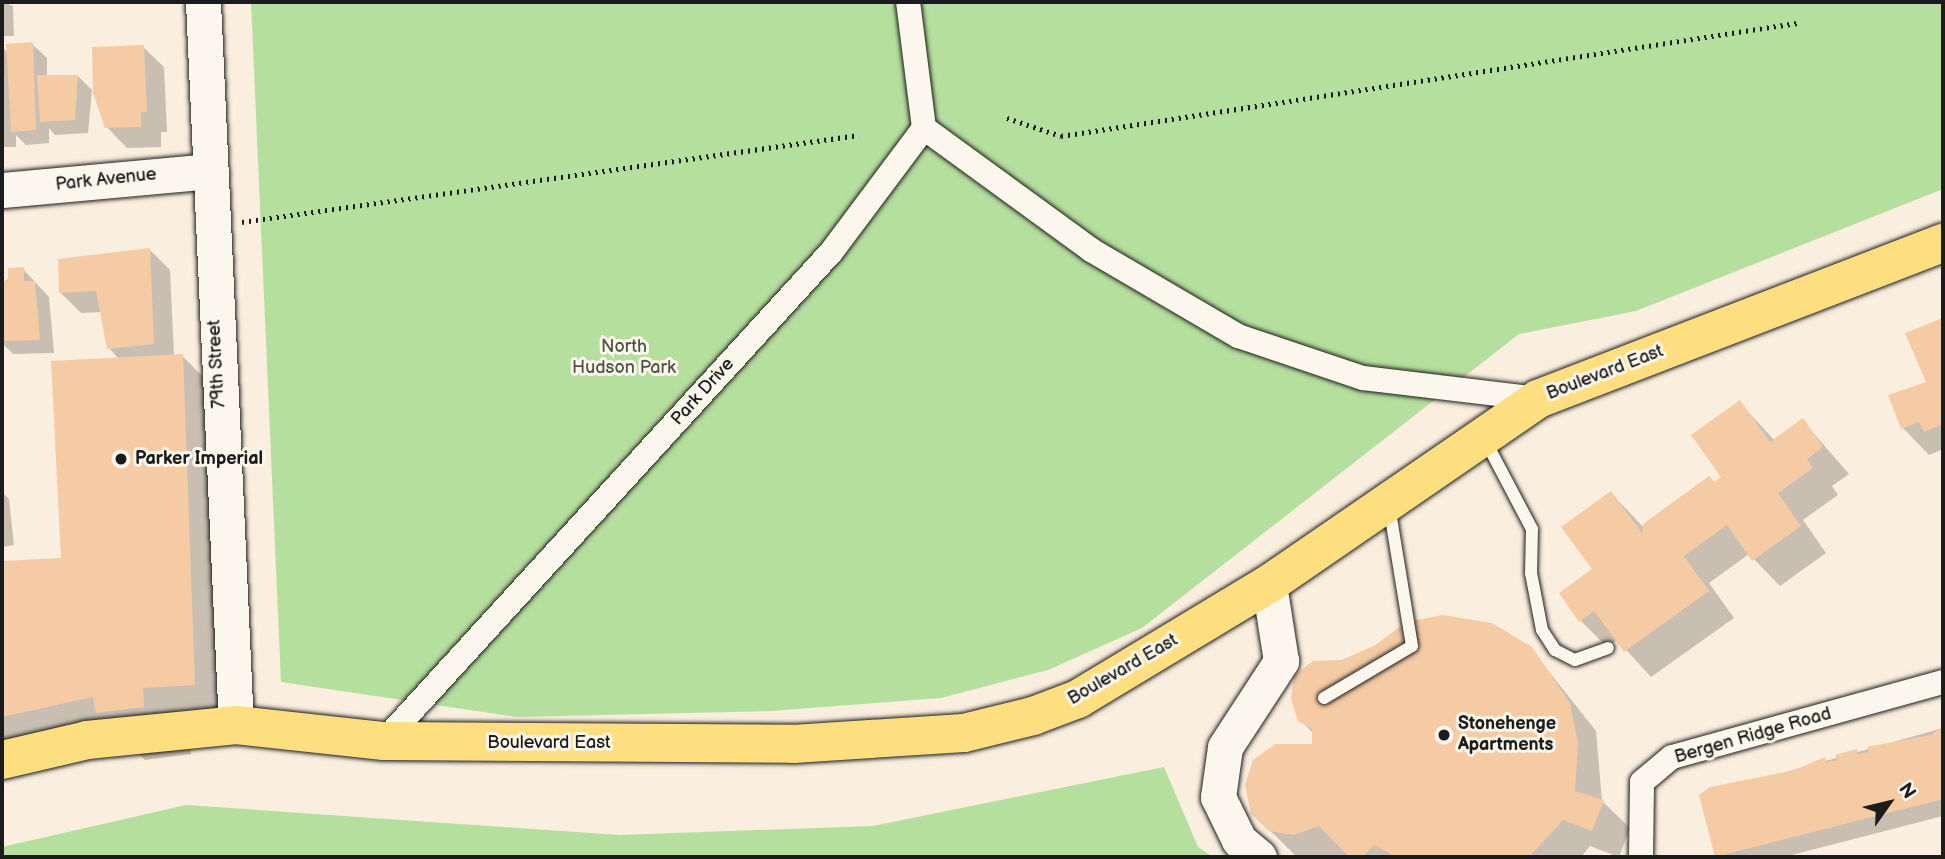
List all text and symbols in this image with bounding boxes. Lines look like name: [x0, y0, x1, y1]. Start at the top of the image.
street label: Park Avenue: [54, 164, 158, 196]
street label: 79th Street: [204, 319, 230, 409]
park label: North Hudson Park: [572, 337, 676, 380]
street label: Boulevard East: [1544, 341, 1666, 405]
street label: Park Drive: [667, 354, 739, 430]
place label: Parker Imperial: [135, 448, 263, 470]
marker: Parker Imperial: [113, 451, 129, 467]
street label: Boulevard East: [1064, 630, 1182, 710]
street label: Bergen Ridge Road: [1672, 703, 1834, 769]
place label: Stonehenge Apartments: [1458, 714, 1556, 756]
marker: Stonehenge Apartments: [1436, 727, 1452, 743]
street label: Boulevard East: [487, 732, 611, 754]
north arrow: [1854, 768, 1924, 838]
text: N: [1893, 779, 1920, 803]

